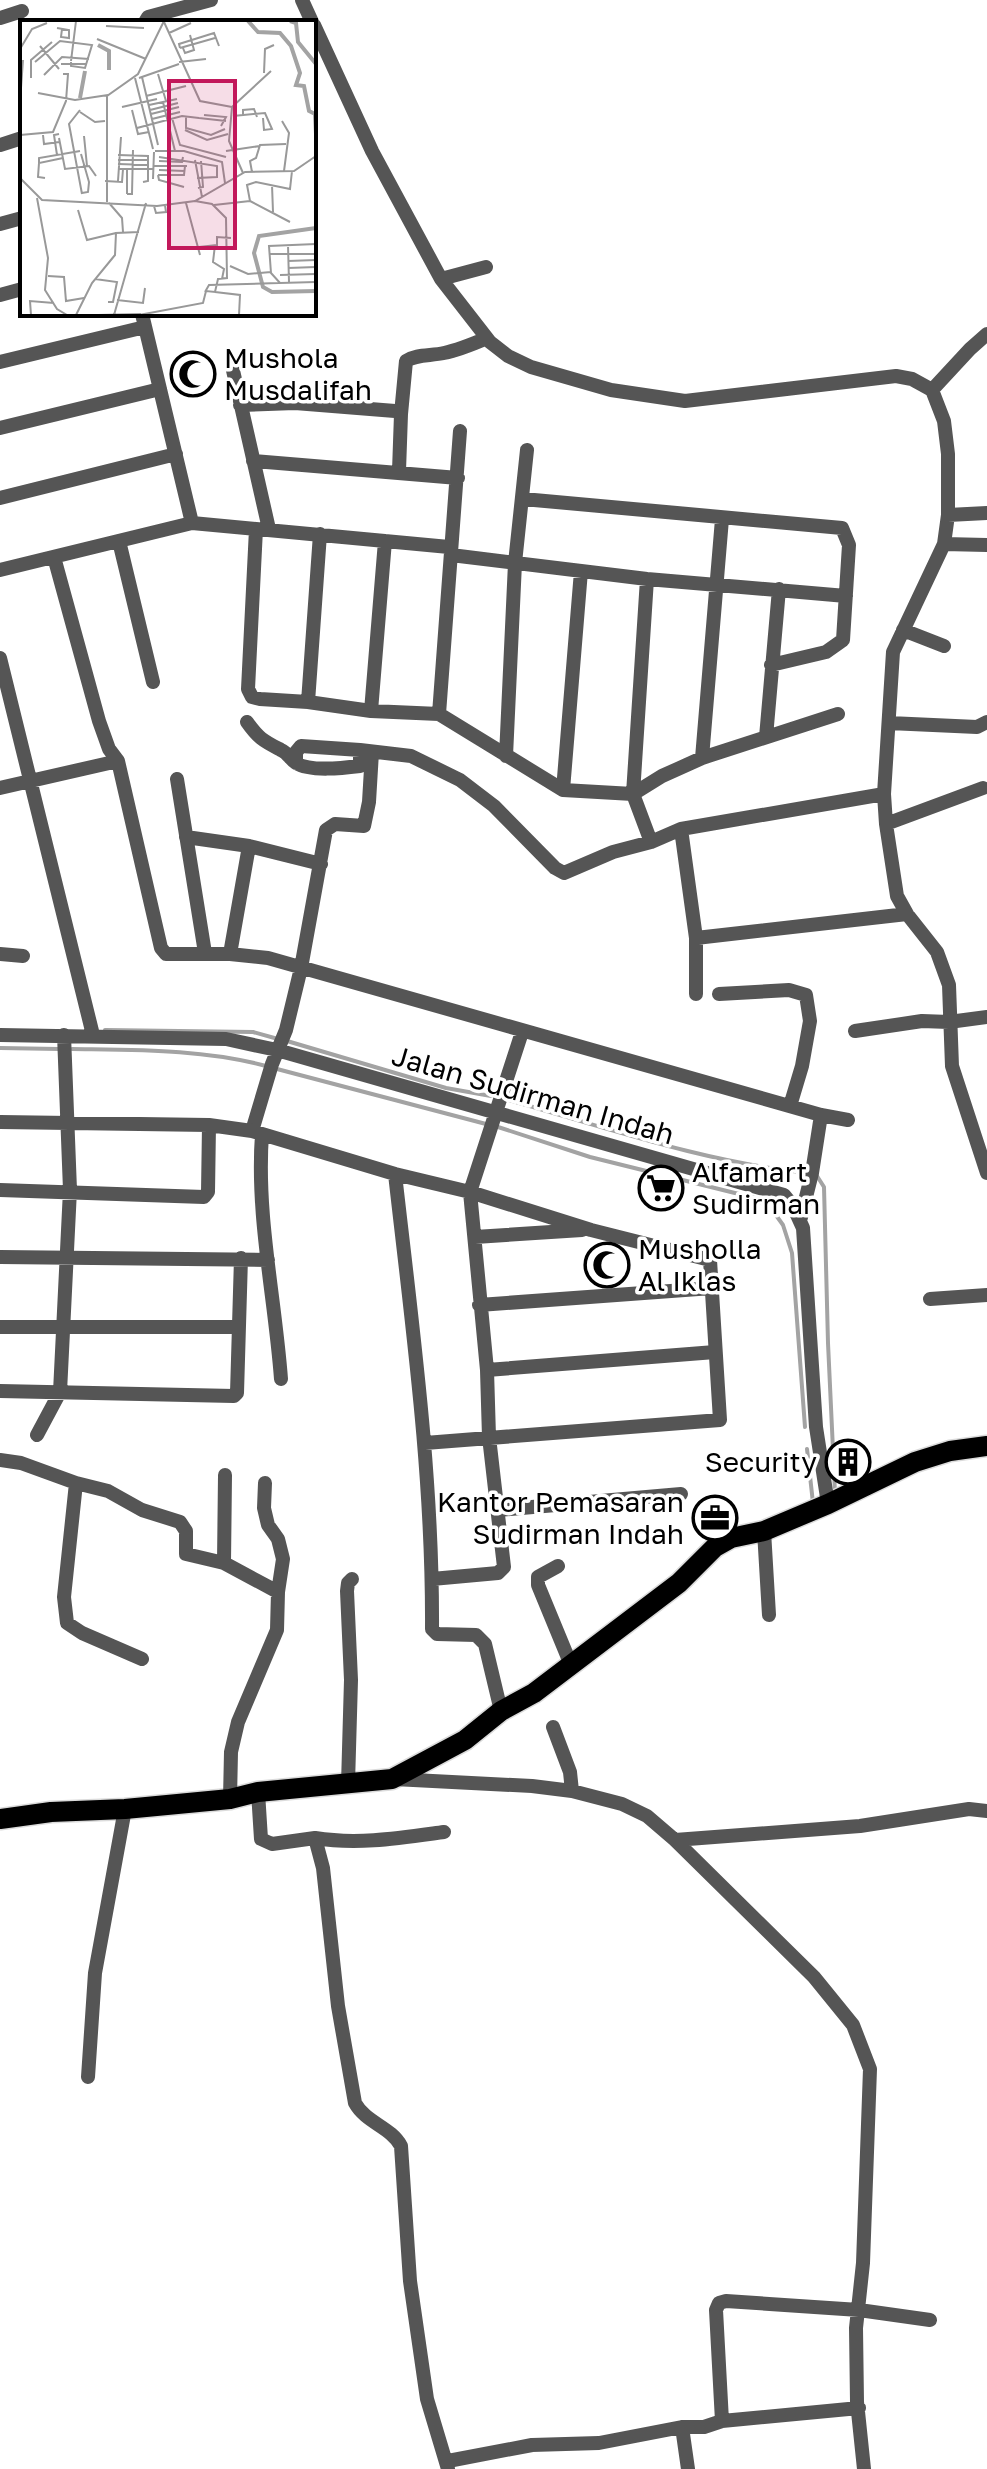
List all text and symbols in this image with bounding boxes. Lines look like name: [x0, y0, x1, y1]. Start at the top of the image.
inset map: [20, 20, 316, 316]
place label: Mushola Musdalifah: [224, 341, 372, 406]
mosque icon: Mushola Musdalifah: [169, 350, 217, 398]
street label: Jalan Sudirman Indah: [388, 1038, 678, 1151]
place label: Alfamart Sudirman: [692, 1155, 820, 1220]
supermarket icon: Alfamart Sudirman: [637, 1164, 685, 1212]
place label: Musholla Al Iklas: [638, 1232, 762, 1297]
mosque icon: Musholla Al Iklas: [583, 1241, 631, 1289]
building icon: Security: [824, 1438, 872, 1486]
place label: Security: [705, 1445, 817, 1478]
place label: Kantor Pemasaran Sudirman Indah: [437, 1485, 684, 1550]
office icon: Kantor Pemasaran Sudirman Indah: [691, 1494, 739, 1542]

